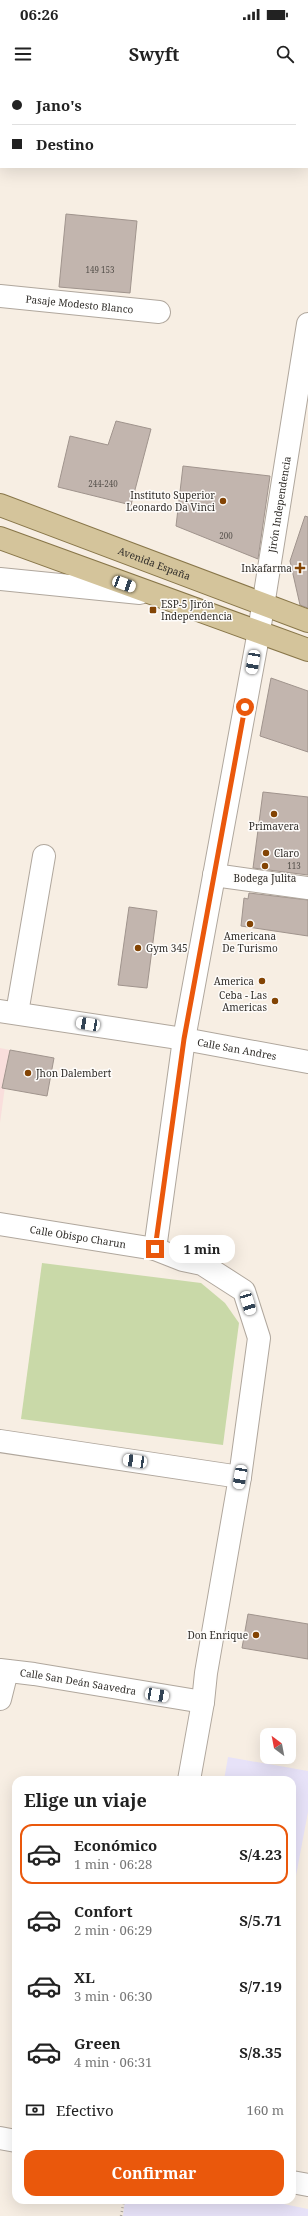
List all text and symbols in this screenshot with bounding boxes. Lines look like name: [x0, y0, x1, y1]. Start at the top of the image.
text: 06:26: [20, 4, 58, 24]
text: Swyft: [129, 42, 179, 66]
icon: menu: [12, 43, 34, 65]
icon: search: [274, 43, 296, 65]
text: Jano's: [36, 95, 82, 115]
text: Destino: [36, 134, 94, 154]
house number: 149 153: [86, 264, 115, 275]
street label: Pasaje Modesto Blanco: [25, 292, 134, 316]
street label: Jirón Independencia: [264, 455, 294, 555]
house number: 244-240: [88, 478, 118, 489]
place label: Instituto Superior Leonardo Da Vinci: [126, 488, 216, 514]
marker: Instituto Superior Leonardo Da Vinci: [218, 496, 228, 506]
house number: 200: [219, 530, 233, 541]
street label: Avenida España: [116, 543, 193, 583]
place label: Inkafarma: [241, 561, 292, 575]
marker: Inkafarma: [295, 563, 305, 573]
car: [111, 574, 137, 594]
place label: ESP-5 Jirón Independencia: [161, 597, 233, 623]
marker: ESP-5 Jirón Independencia: [148, 605, 158, 615]
car: [245, 649, 261, 675]
route start: [236, 698, 254, 716]
marker: Primavera: [269, 809, 279, 819]
place label: Primavera: [249, 819, 300, 833]
place label: Claro: [274, 846, 300, 860]
marker: Claro: [261, 848, 271, 858]
house number: 113: [287, 860, 301, 871]
marker: Bodega Julita: [260, 861, 270, 871]
place label: Bodega Julita: [234, 871, 297, 885]
marker: Americana De Turismo: [245, 919, 255, 929]
place label: Americana De Turismo: [222, 929, 278, 955]
place label: Gym 345: [146, 941, 188, 955]
marker: Gym 345: [133, 943, 143, 953]
place label: America: [214, 974, 254, 988]
marker: America: [257, 976, 267, 986]
place label: Ceba - Las Americas: [219, 988, 267, 1014]
marker: Ceba - Las Americas: [270, 996, 280, 1006]
car: [75, 1016, 101, 1032]
street label: Calle San Andres: [196, 1035, 278, 1063]
place label: Jhon Dalembert: [35, 1066, 112, 1080]
marker: Jhon Dalembert: [23, 1068, 33, 1078]
street label: Calle Obispo Charun: [29, 1222, 128, 1251]
callout: 1 min: [169, 1235, 235, 1263]
route end: [146, 1240, 164, 1258]
text: 1 min: [184, 1240, 220, 1258]
car: [239, 1290, 257, 1316]
car: [122, 1453, 148, 1469]
car: [232, 1464, 248, 1490]
place label: Don Enrique: [187, 1628, 248, 1642]
marker: Don Enrique: [251, 1630, 261, 1640]
street label: Calle San Deán Saavedra: [19, 1665, 138, 1698]
car: [144, 1687, 170, 1703]
north arrow: [260, 1728, 296, 1764]
map controls: [260, 1728, 296, 1764]
text: Elige un viaje: [24, 1788, 147, 1812]
text: Económico: [74, 1835, 157, 1855]
icon: car: [26, 1836, 62, 1872]
text: S/4.23: [239, 1844, 282, 1864]
text: 1 min · 06:28: [74, 1855, 152, 1873]
text: Confort: [74, 1901, 133, 1921]
icon: car: [26, 1902, 62, 1938]
text: S/5.71: [239, 1910, 282, 1930]
text: 2 min · 06:29: [74, 1921, 152, 1939]
text: XL: [74, 1967, 95, 1987]
icon: car: [26, 1968, 62, 2004]
text: S/7.19: [239, 1976, 282, 1996]
text: 3 min · 06:30: [74, 1987, 152, 2005]
text: Green: [74, 2033, 121, 2053]
icon: car: [26, 2034, 62, 2070]
text: S/8.35: [239, 2042, 282, 2062]
text: 4 min · 06:31: [74, 2053, 152, 2071]
icon: cash: [24, 2099, 46, 2121]
text: Efectivo: [56, 2100, 114, 2120]
text: 160 m: [247, 2101, 284, 2119]
button: Confirmar: [24, 2150, 284, 2196]

